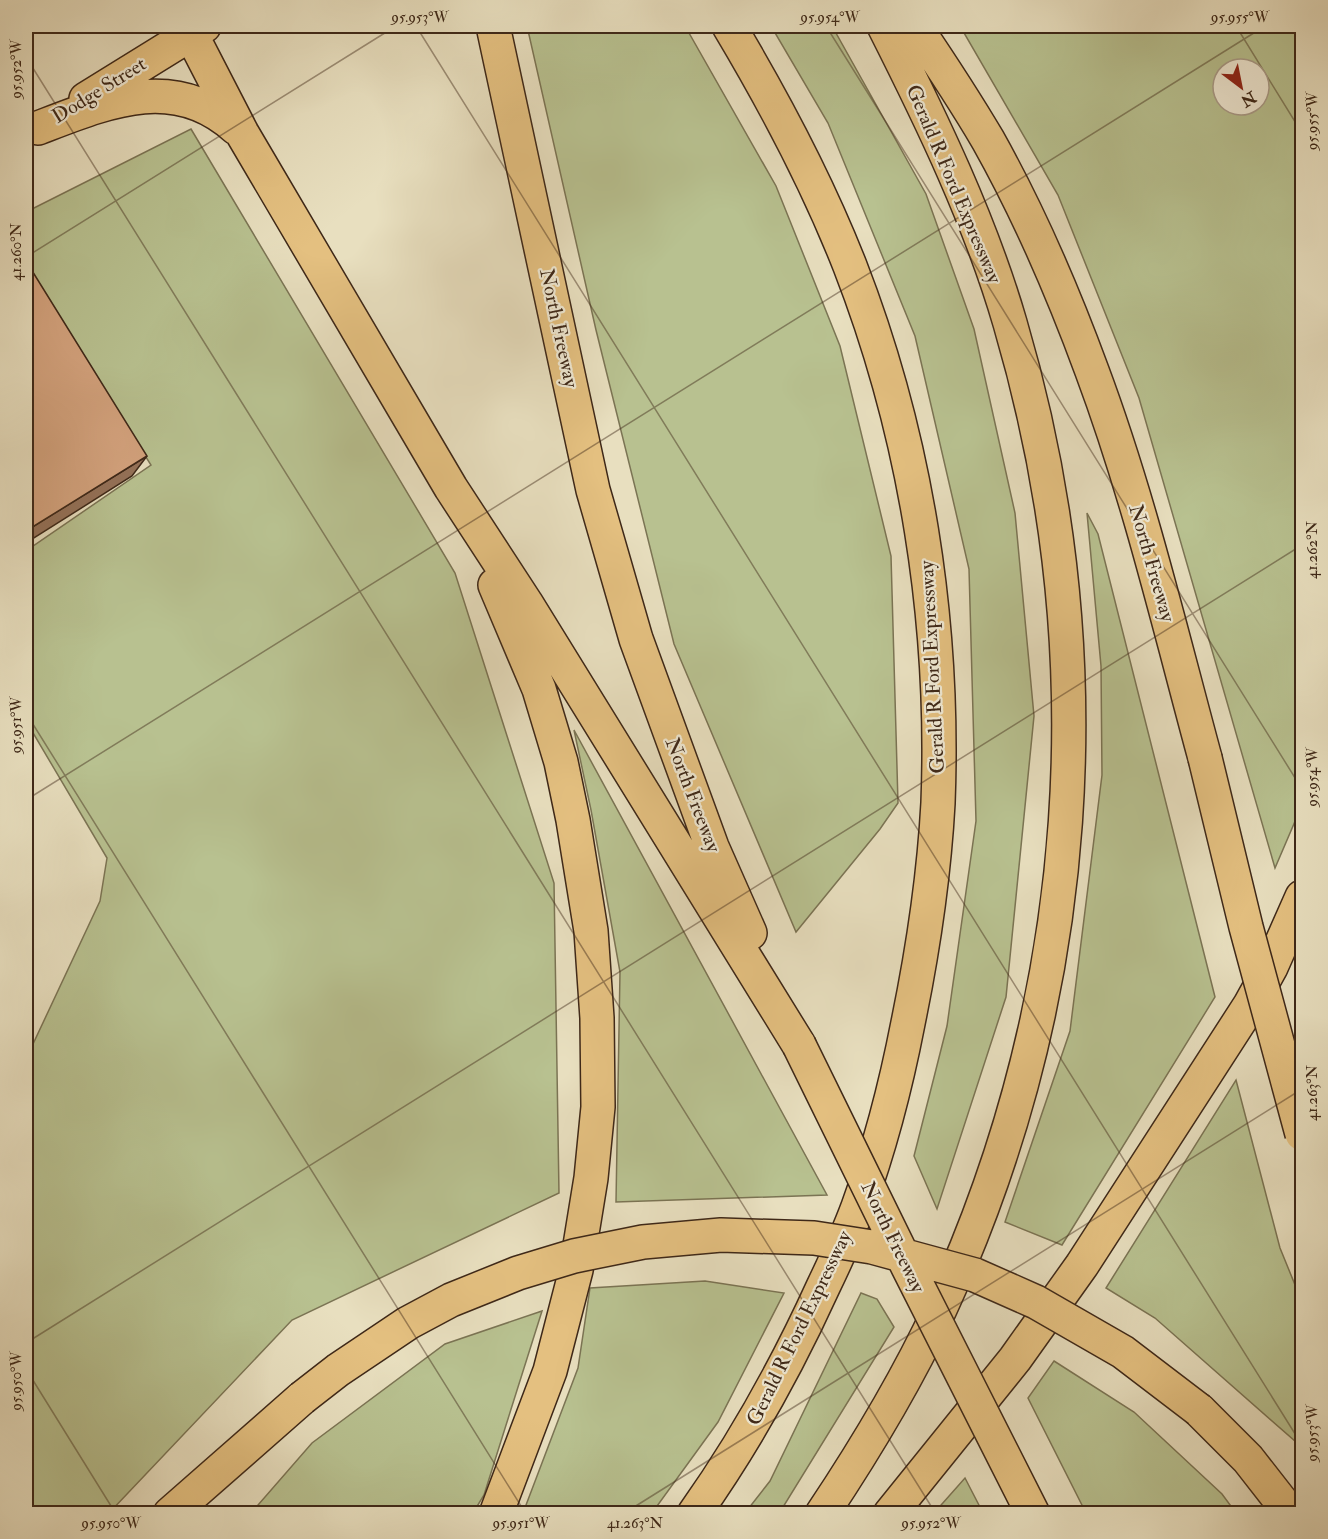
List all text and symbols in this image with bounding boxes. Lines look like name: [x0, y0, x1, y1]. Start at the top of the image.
text: 95.953°W: [390, 8, 449, 27]
text: 95.954°W: [799, 8, 860, 27]
text: 95.955°W: [1210, 8, 1270, 27]
text: 95.952°W: [7, 39, 26, 100]
street label: Dodge Street: [47, 51, 151, 129]
north arrow: [1211, 57, 1271, 117]
street label: Gerald R Ford Expressway: [900, 81, 1008, 289]
text: N: [1236, 86, 1261, 112]
text: 95.955°W: [1303, 91, 1322, 151]
text: 41.260°N: [7, 222, 26, 281]
street label: North Freeway: [534, 266, 584, 391]
street label: North Freeway: [1123, 501, 1181, 626]
text: 41.262°N: [1303, 521, 1322, 579]
street label: Gerald R Ford Expressway: [914, 559, 951, 774]
text: 95.951°W: [7, 696, 26, 755]
street label: North Freeway: [660, 734, 727, 857]
text: 95.954°W: [1303, 747, 1322, 808]
text: 41.263°N: [1303, 1064, 1322, 1121]
street label: North Freeway: [855, 1177, 931, 1298]
street label: Gerald R Ford Expressway: [741, 1226, 858, 1430]
text: 95.950°W: [7, 1351, 26, 1412]
text: 95.953°W: [1303, 1404, 1322, 1463]
text: 95.950°W: [80, 1514, 141, 1533]
text: 95.951°W: [491, 1514, 550, 1533]
text: 41.263°N: [607, 1514, 664, 1533]
text: 95.952°W: [900, 1514, 961, 1533]

